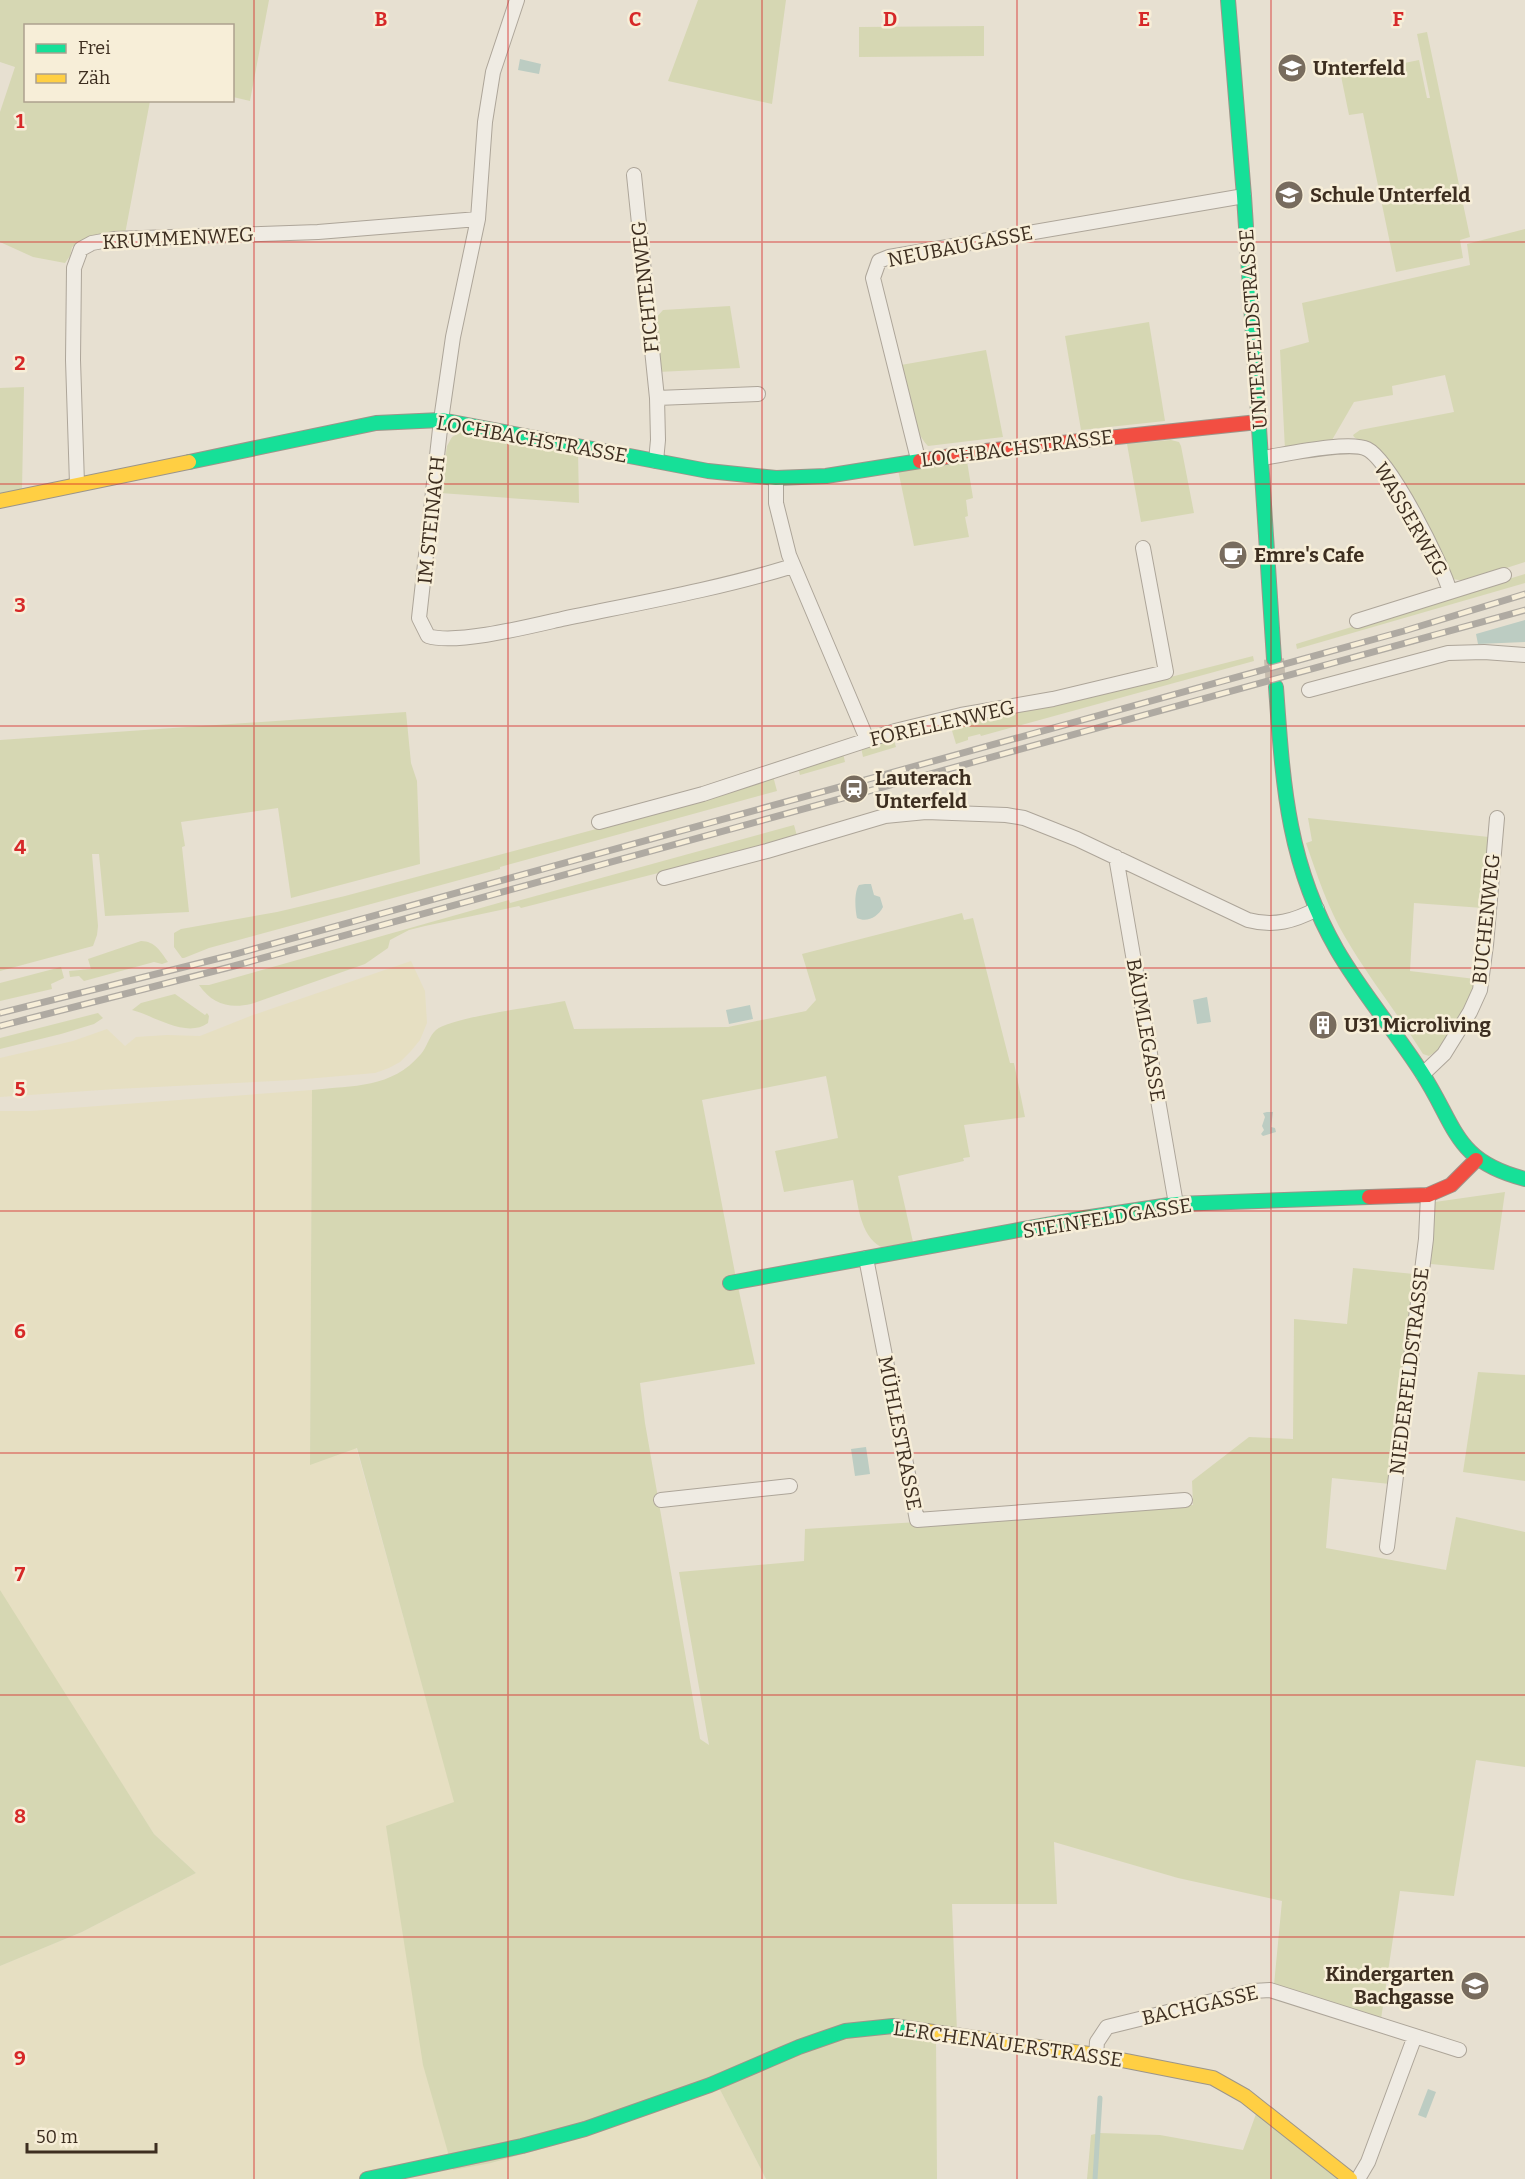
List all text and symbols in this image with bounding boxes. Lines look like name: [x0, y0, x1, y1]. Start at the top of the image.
text: B: [375, 7, 388, 31]
text: C: [629, 7, 641, 31]
text: D: [883, 7, 897, 31]
text: E: [1138, 7, 1150, 31]
text: F: [1392, 7, 1404, 31]
legend: [24, 24, 234, 102]
text: Frei: [78, 37, 111, 59]
school or university icon: Unterfeld: [1276, 52, 1308, 84]
place label: Unterfeld: [1313, 56, 1405, 80]
text: Zäh: [78, 67, 110, 89]
text: 1: [16, 109, 25, 133]
school or university icon: Schule Unterfeld: [1273, 179, 1305, 211]
place label: Schule Unterfeld: [1310, 183, 1470, 207]
street label: FICHTENWEG: [626, 220, 664, 354]
street label: NEUBAUGASSE: [885, 220, 1035, 272]
street label: KRUMMENWEG: [102, 222, 254, 254]
street label: UNTERFELDSTRASSE: [1234, 228, 1272, 430]
text: 2: [14, 351, 26, 375]
street label: LOCHBACHSTRASSE: [435, 410, 629, 468]
street label: LOCHBACHSTRASSE: [920, 424, 1114, 472]
street label: IM STEINACH: [412, 455, 450, 585]
street label: WASSERWEG: [1369, 458, 1453, 580]
cafe icon: Emre's Cafe: [1217, 539, 1249, 571]
place label: Emre's Cafe: [1254, 543, 1364, 567]
text: 3: [14, 593, 26, 617]
street label: FORELLENWEG: [867, 695, 1017, 751]
place label: Lauterach Unterfeld: [875, 766, 972, 813]
station icon: Lauterach Unterfeld: [838, 773, 870, 805]
text: 4: [14, 835, 26, 859]
street label: BUCHENWEG: [1467, 852, 1505, 985]
street label: BÄUMLEGASSE: [1122, 956, 1170, 1104]
building icon: U31 Microliving: [1307, 1009, 1339, 1041]
place label: U31 Microliving: [1344, 1013, 1491, 1037]
text: 5: [15, 1077, 26, 1101]
street label: STEINFELDGASSE: [1021, 1193, 1193, 1243]
street label: NIEDERFELDSTRASSE: [1384, 1266, 1434, 1476]
text: 6: [14, 1319, 26, 1343]
street label: MÜHLESTRASSE: [873, 1354, 927, 1512]
text: 7: [15, 1562, 26, 1586]
text: 8: [14, 1804, 26, 1828]
place label: Kindergarten Bachgasse: [1325, 1962, 1454, 2009]
school or university icon: Kindergarten Bachgasse: [1459, 1970, 1491, 2002]
street label: BACHGASSE: [1139, 1980, 1261, 2030]
street label: LERCHENAUERSTRASSE: [892, 2016, 1124, 2072]
text: 9: [14, 2046, 26, 2070]
scale bar: [27, 2116, 156, 2154]
text: 50 m: [36, 2126, 78, 2148]

